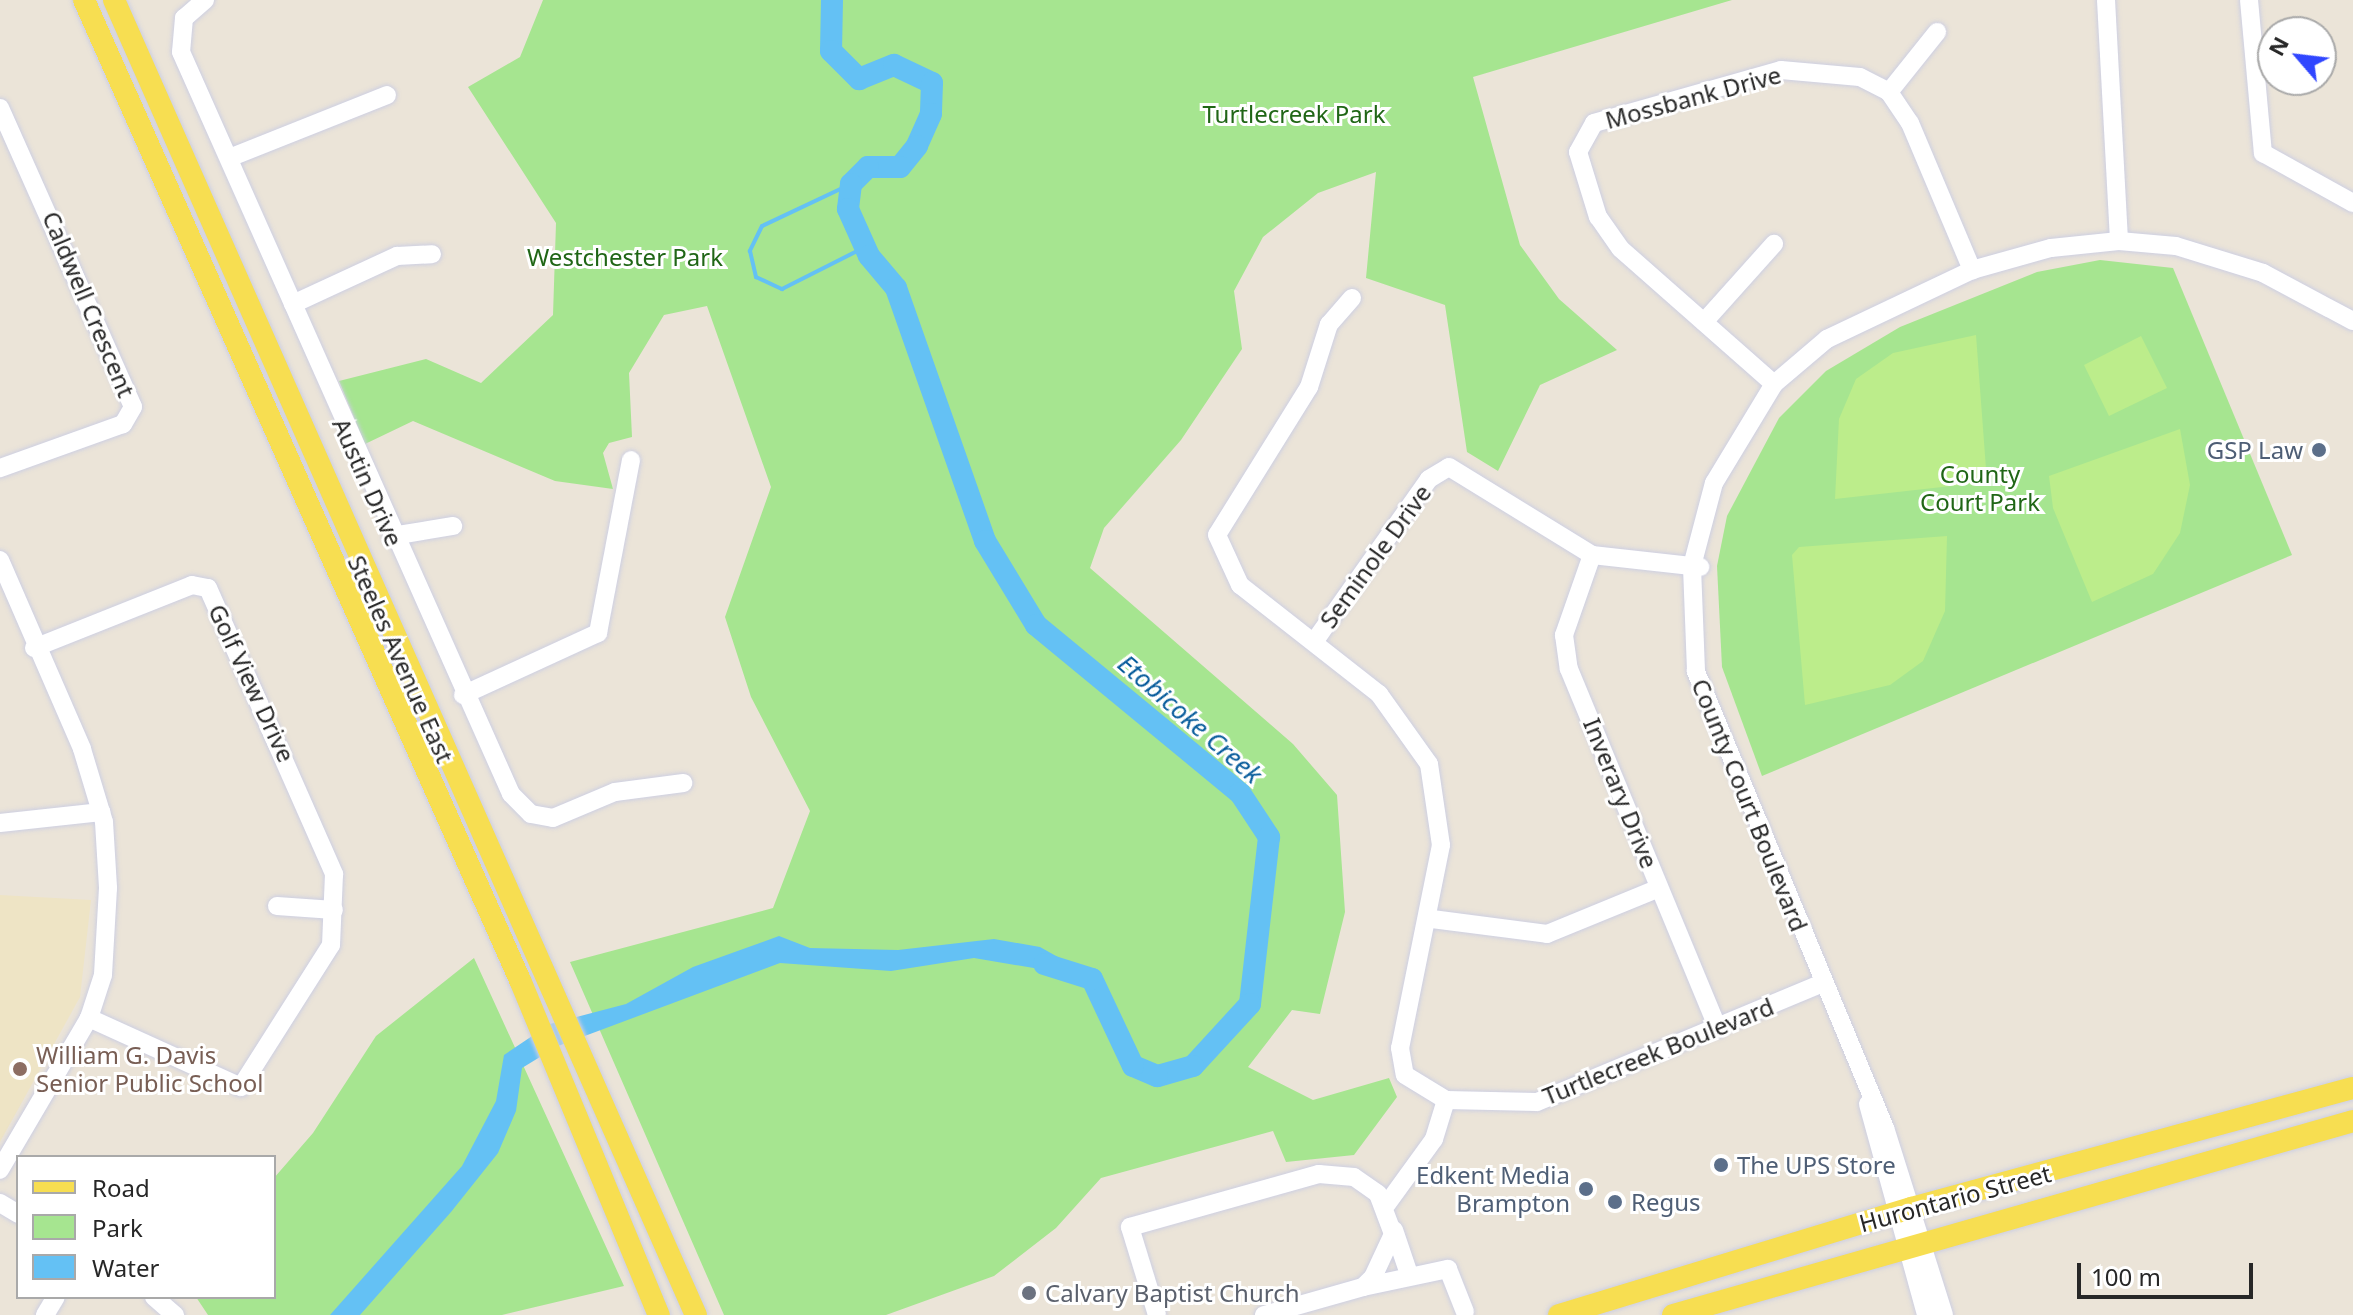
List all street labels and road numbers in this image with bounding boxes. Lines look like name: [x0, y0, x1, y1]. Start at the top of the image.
street label: Mossbank Drive: [1602, 60, 1784, 134]
street label: Caldwell Crescent: [37, 207, 141, 401]
street label: Austin Drive: [327, 414, 409, 550]
street label: Seminole Drive: [1313, 479, 1437, 633]
street label: Steeles Avenue East: [342, 551, 460, 767]
street label: Golf View Drive: [203, 600, 301, 766]
street label: County Court Boulevard: [1686, 674, 1814, 936]
street label: Inverary Drive: [1578, 714, 1664, 872]
street label: Turtlecreek Boulevard: [1538, 991, 1778, 1111]
street label: Hurontario Street: [1856, 1159, 2054, 1237]

